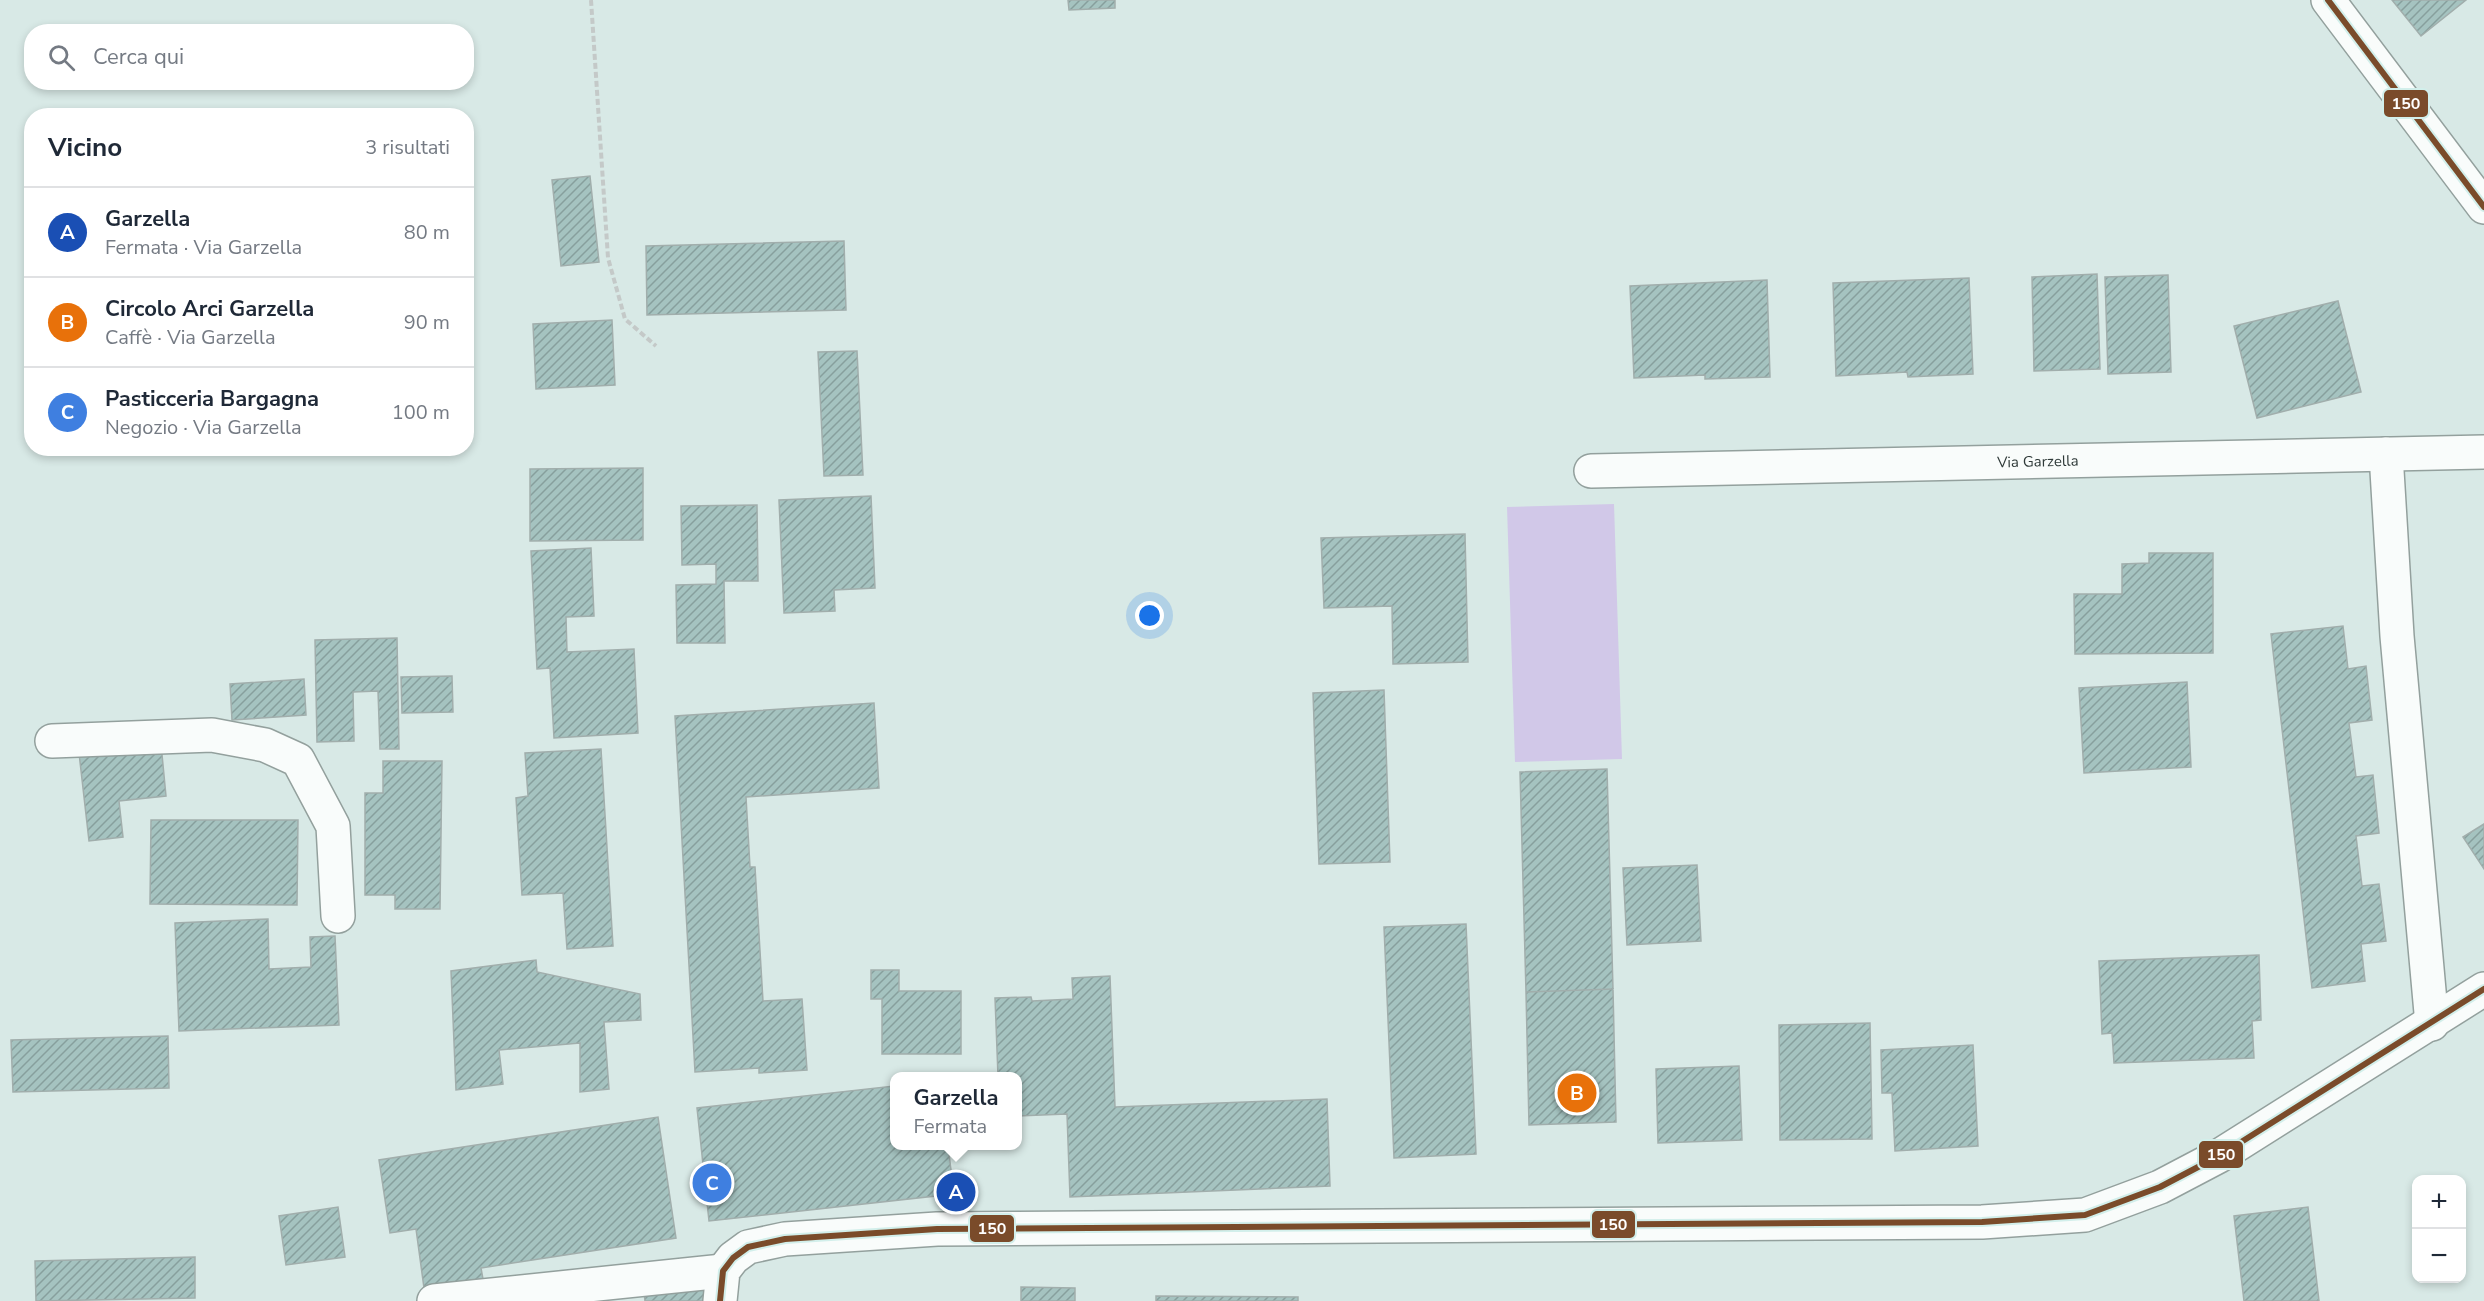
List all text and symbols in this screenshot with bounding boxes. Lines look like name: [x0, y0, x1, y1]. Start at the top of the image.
search box: [24, 24, 474, 90]
icon: search: [45, 41, 78, 74]
text: Cerca qui: [93, 42, 184, 72]
line badge: 150: [2383, 89, 2429, 118]
text: 150: [2392, 93, 2420, 115]
text: Vicino: [48, 130, 122, 165]
text: 3 risultati: [365, 134, 450, 161]
text: Garzella: [105, 204, 190, 234]
text: A: [60, 219, 75, 246]
text: 80 m: [404, 219, 450, 246]
text: Fermata · Via Garzella: [105, 234, 302, 261]
text: Circolo Arci Garzella: [105, 294, 314, 324]
text: B: [61, 309, 74, 336]
text: 90 m: [404, 309, 450, 336]
text: Caffè · Via Garzella: [105, 324, 276, 351]
text: Pasticceria Bargagna: [105, 384, 319, 414]
text: C: [61, 399, 74, 426]
text: 100 m: [392, 399, 450, 426]
text: Negozio · Via Garzella: [105, 414, 302, 441]
street label: Via Garzella: [1996, 451, 2079, 472]
your location: [1135, 601, 1164, 630]
pin: B: [1558, 1070, 1596, 1116]
popup: [890, 1072, 1022, 1150]
text: Garzella: [913, 1083, 999, 1113]
text: Fermata: [913, 1113, 987, 1140]
line badge: 150: [2198, 1140, 2244, 1169]
text: 150: [2207, 1144, 2235, 1166]
pin: C: [692, 1160, 732, 1206]
pin: A: [936, 1170, 976, 1214]
map controls: [2412, 1175, 2466, 1283]
button: +: [2412, 1175, 2466, 1229]
line badge: 150: [1591, 1210, 1636, 1239]
line badge: 150: [969, 1214, 1015, 1243]
text: 150: [1599, 1214, 1627, 1236]
text: 150: [978, 1218, 1006, 1240]
button: −: [2412, 1229, 2466, 1283]

